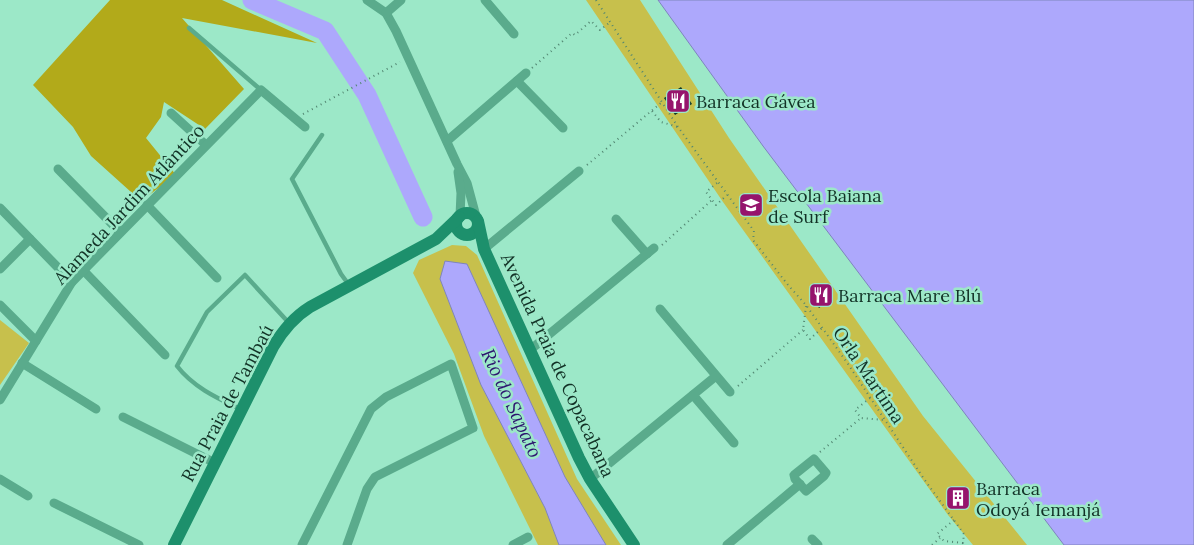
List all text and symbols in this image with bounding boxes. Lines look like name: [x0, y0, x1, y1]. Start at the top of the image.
restaurant icon: Barraca Gávea: [665, 88, 691, 114]
place label: Barraca Gávea: [696, 90, 816, 113]
street label: Alameda Jardim Atlântico: [48, 119, 209, 290]
place label: Escola Baiana de Surf: [768, 184, 882, 228]
school or university icon: Escola Baiana de Surf: [738, 192, 764, 218]
street label: Avenida Praia de Copacabana: [495, 248, 620, 481]
restaurant icon: Barraca Mare Blú: [808, 282, 834, 308]
place label: Barraca Mare Blú: [838, 284, 982, 307]
street label: Rua Praia de Tambaú: [176, 320, 278, 486]
street label: Orla Martima: [828, 322, 910, 428]
water label: Rio do Sapato: [476, 345, 548, 461]
place label: Barraca Odoyá Iemanjá: [976, 477, 1100, 521]
building icon: Barraca Odoyá Iemanjá: [945, 485, 971, 511]

